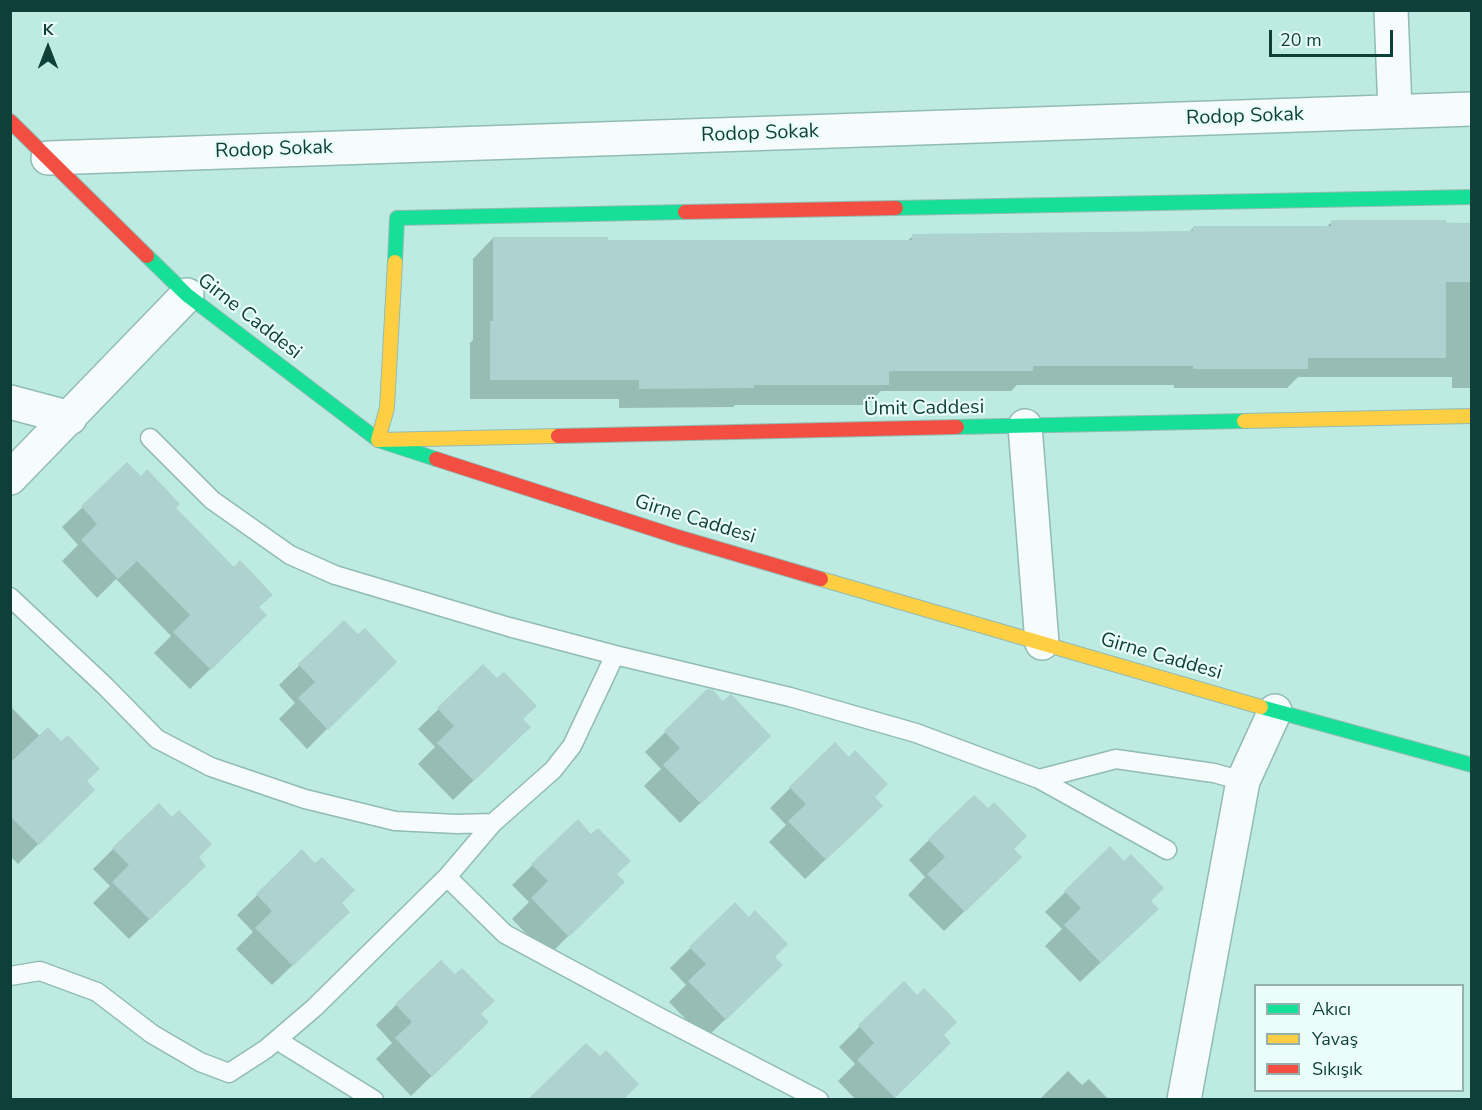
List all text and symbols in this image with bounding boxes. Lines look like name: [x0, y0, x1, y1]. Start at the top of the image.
north arrow: [18, 18, 78, 78]
scale bar: [1272, 18, 1396, 56]
text: K: [43, 19, 53, 41]
text: 20 m: [1280, 28, 1322, 52]
street label: Rodop Sokak: [1186, 103, 1304, 131]
street label: Rodop Sokak: [701, 120, 819, 148]
street label: Rodop Sokak: [215, 136, 333, 164]
street label: Girne Caddesi: [192, 269, 306, 365]
street label: Ümit Caddesi: [864, 396, 984, 422]
street label: Girne Caddesi: [632, 490, 758, 550]
street label: Girne Caddesi: [1097, 628, 1225, 686]
legend: [1254, 984, 1464, 1092]
text: Akıcı: [1312, 997, 1351, 1021]
text: Yavaş: [1312, 1027, 1358, 1051]
text: Sıkışık: [1312, 1057, 1362, 1081]

